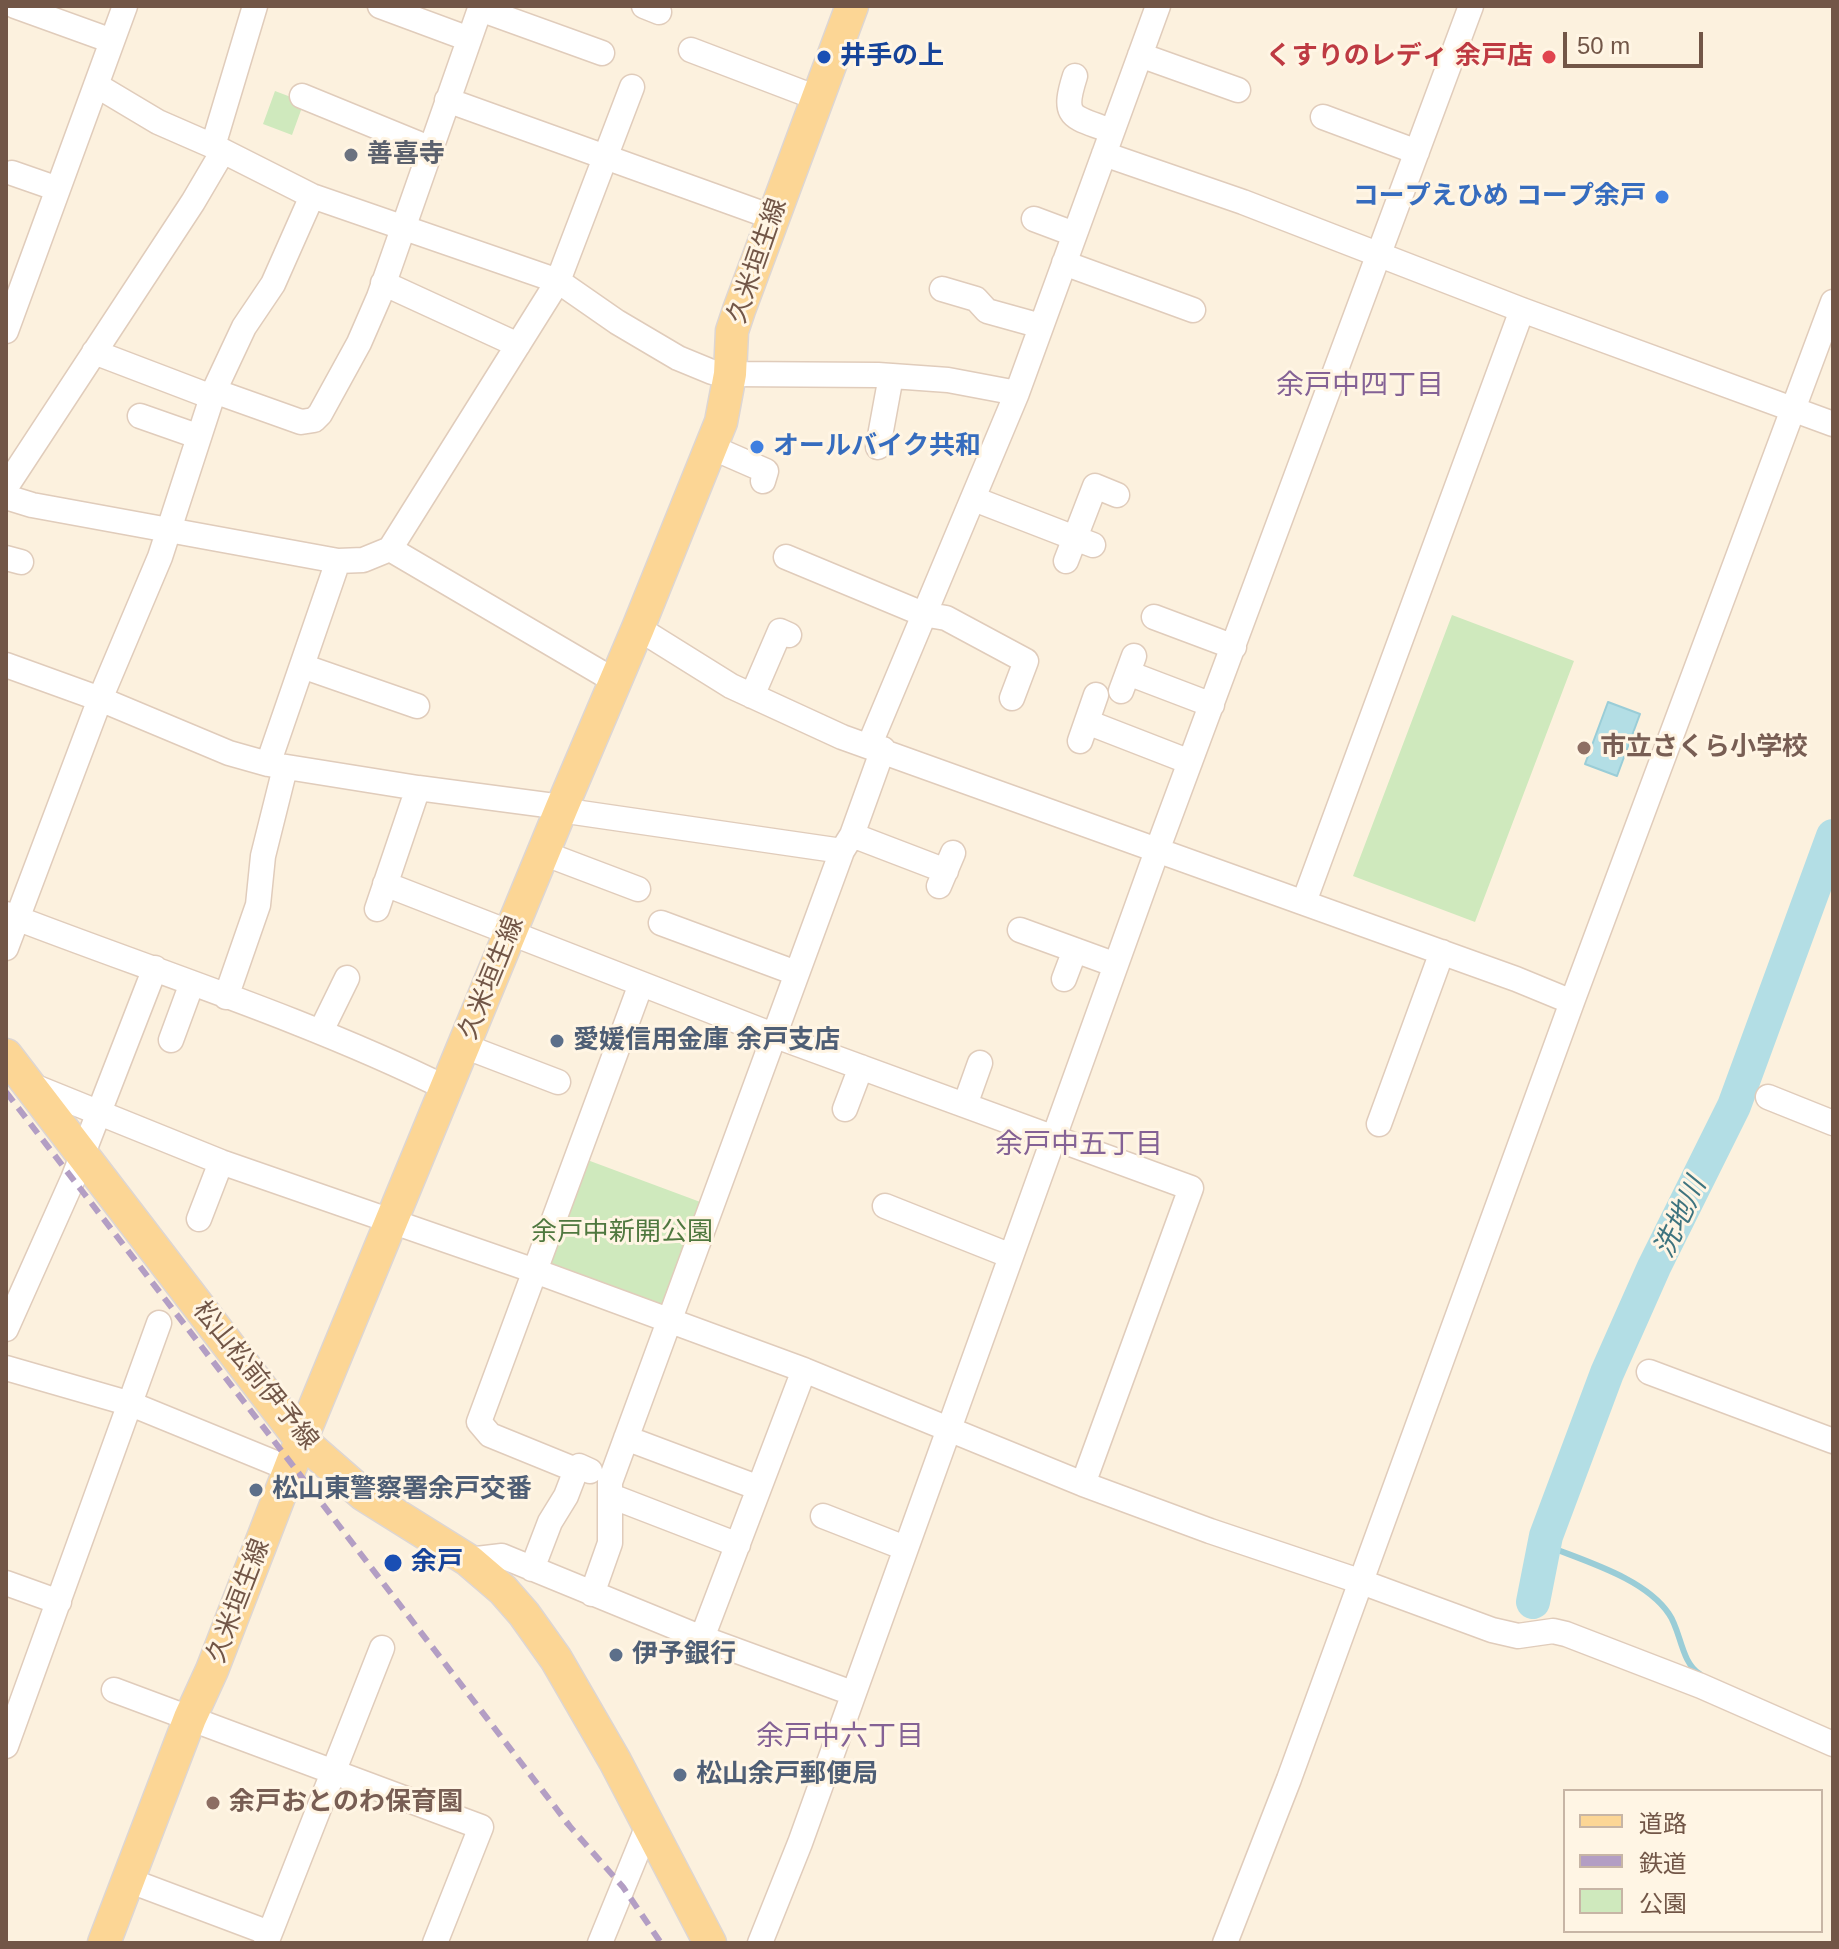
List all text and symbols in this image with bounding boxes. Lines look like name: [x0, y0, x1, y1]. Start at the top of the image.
scale bar: [1567, 16, 1707, 66]
text: 50 m: [1577, 32, 1630, 59]
place label: 井手の上: [840, 41, 944, 73]
place label: くすりのレディ 余戸店: [1266, 41, 1533, 73]
marker: 井手の上: [815, 48, 833, 66]
marker: くすりのレディ 余戸店: [1540, 48, 1558, 66]
place label: 善喜寺: [367, 139, 445, 171]
marker: 善喜寺: [342, 146, 360, 164]
place label: コープえひめ コープ余戸: [1353, 181, 1646, 213]
marker: コープえひめ コープ余戸: [1653, 188, 1671, 206]
street label: 久米垣生線: [722, 194, 794, 328]
district label: 余戸中四丁目: [1276, 369, 1444, 403]
place label: オールバイク共和: [773, 431, 981, 463]
marker: オールバイク共和: [748, 438, 766, 456]
place label: 市立さくら小学校: [1600, 732, 1808, 764]
marker: 市立さくら小学校: [1575, 739, 1593, 757]
street label: 久米垣生線: [453, 912, 531, 1044]
place label: 愛媛信用金庫 余戸支店: [573, 1025, 840, 1057]
marker: 愛媛信用金庫 余戸支店: [548, 1032, 566, 1050]
district label: 余戸中五丁目: [995, 1128, 1163, 1162]
water label: 洗地川: [1648, 1173, 1714, 1263]
park label: 余戸中新開公園: [531, 1217, 713, 1249]
street label: 松山松前伊予線: [186, 1295, 324, 1457]
place label: 松山東警察署余戸交番: [272, 1474, 532, 1506]
marker: 松山東警察署余戸交番: [247, 1481, 265, 1499]
street label: 久米垣生線: [201, 1535, 277, 1667]
place label: 余戸: [411, 1547, 463, 1579]
marker: 余戸: [382, 1552, 404, 1574]
place label: 伊予銀行: [632, 1639, 736, 1671]
marker: 伊予銀行: [607, 1646, 625, 1664]
district label: 余戸中六丁目: [756, 1720, 924, 1754]
place label: 松山余戸郵便局: [696, 1759, 878, 1791]
marker: 松山余戸郵便局: [671, 1766, 689, 1784]
place label: 余戸おとのわ保育園: [229, 1787, 463, 1819]
legend: [1563, 1789, 1823, 1933]
marker: 余戸おとのわ保育園: [204, 1794, 222, 1812]
text: 道路: [1639, 1810, 1687, 1837]
text: 鉄道: [1639, 1850, 1687, 1877]
text: 公園: [1639, 1890, 1687, 1917]

